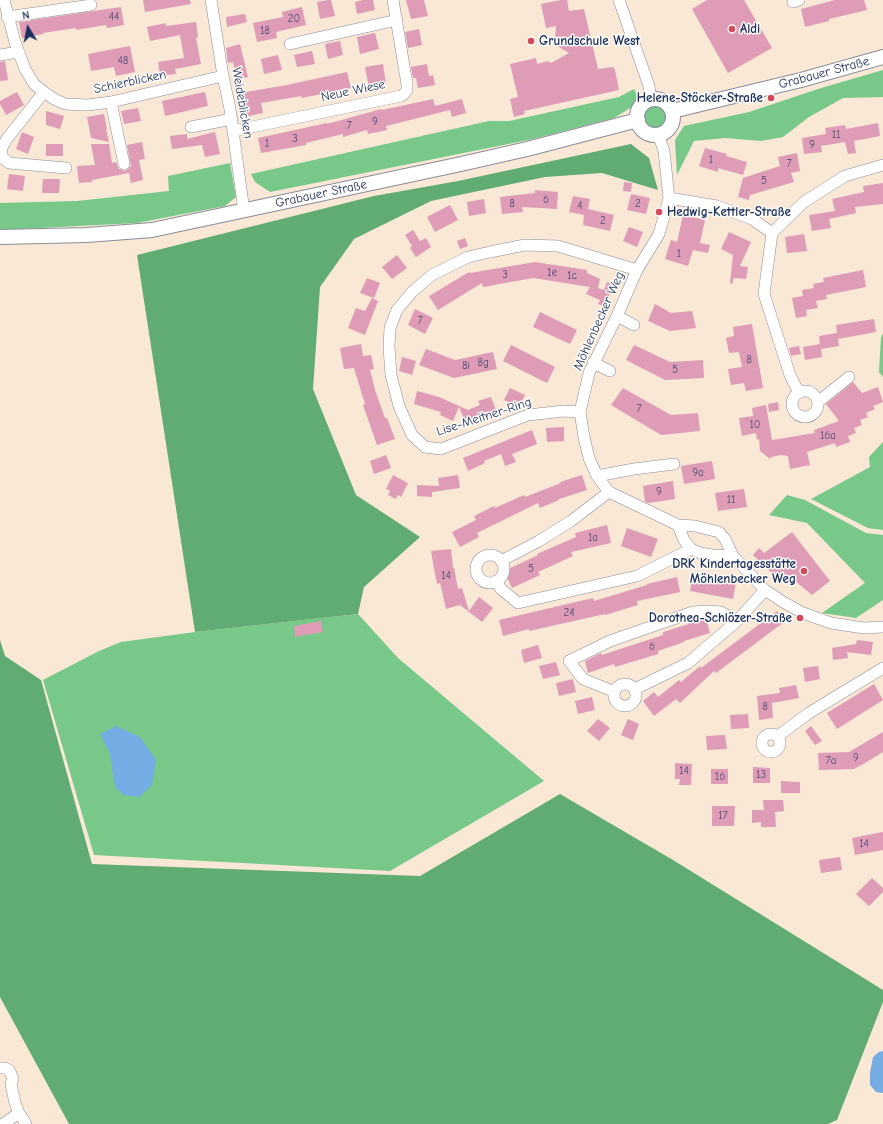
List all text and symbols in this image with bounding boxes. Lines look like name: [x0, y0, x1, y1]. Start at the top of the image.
north arrow: [8, 8, 48, 48]
text: N: [21, 9, 30, 23]
house number: 44: [109, 10, 119, 24]
house number: 20: [288, 12, 300, 26]
place label: Aldi: [740, 21, 760, 37]
house number: 18: [260, 24, 270, 38]
marker: Aldi: [727, 24, 737, 34]
place label: Grundschule West: [539, 33, 640, 49]
marker: Grundschule West: [526, 36, 536, 46]
street label: Grabauer Straße: [777, 53, 871, 93]
house number: 48: [118, 54, 128, 68]
street label: Weideblicken: [228, 66, 256, 140]
street label: Schierblicken: [92, 67, 168, 97]
street label: Neue Wiese: [319, 77, 387, 105]
place label: Helene-Stöcker-Straße: [637, 90, 763, 106]
marker: Helene-Stöcker-Straße: [766, 93, 776, 103]
house number: 9: [372, 115, 378, 129]
house number: 7: [346, 119, 352, 133]
house number: 11: [832, 128, 840, 142]
house number: 3: [292, 132, 298, 146]
house number: 1: [265, 137, 269, 151]
house number: 9: [809, 138, 815, 152]
house number: 1: [709, 153, 713, 167]
house number: 7: [786, 157, 792, 171]
house number: 5: [761, 174, 767, 188]
street label: Grabauer Straße: [274, 177, 368, 211]
house number: 6: [543, 193, 549, 207]
house number: 8: [509, 197, 515, 211]
house number: 2: [635, 197, 641, 211]
house number: 4: [577, 199, 583, 213]
place label: Hedwig-Kettler-Straße: [667, 204, 791, 220]
marker: Hedwig-Kettler-Straße: [654, 207, 664, 217]
house number: 2: [600, 214, 606, 228]
house number: 1: [677, 247, 681, 261]
house number: 1e: [547, 266, 557, 280]
house number: 3: [502, 268, 508, 282]
house number: 1c: [567, 269, 577, 283]
street label: Möhlenbecker Weg: [570, 269, 628, 373]
house number: 7: [417, 314, 423, 328]
house number: 8: [746, 353, 752, 367]
house number: 8g: [477, 356, 489, 370]
house number: 8i: [462, 359, 470, 373]
house number: 5: [672, 363, 678, 377]
street label: Lise-Meitner-Ring: [435, 394, 533, 440]
house number: 7: [636, 402, 642, 416]
house number: 10: [749, 418, 761, 432]
house number: 16a: [820, 429, 836, 443]
house number: 9a: [692, 466, 704, 480]
house number: 9: [656, 485, 662, 499]
house number: 11: [727, 493, 735, 507]
house number: 1a: [588, 531, 598, 545]
place label: DRK Kindertagesstätte Möhlenbecker Weg: [672, 556, 796, 587]
house number: 5: [528, 562, 534, 576]
marker: DRK Kindertagesstätte Möhlenbecker Weg: [799, 566, 809, 576]
house number: 14: [441, 569, 451, 583]
house number: 24: [563, 606, 575, 620]
place label: Dorothea-Schlözer-Straße: [649, 610, 792, 626]
marker: Dorothea-Schlözer-Straße: [795, 613, 805, 623]
house number: 6: [649, 640, 655, 654]
house number: 8: [762, 700, 768, 714]
house number: 9: [853, 751, 859, 765]
house number: 7a: [826, 754, 836, 768]
house number: 14: [679, 764, 689, 778]
house number: 13: [756, 768, 766, 782]
house number: 16: [715, 770, 725, 784]
house number: 17: [718, 809, 728, 823]
house number: 14: [859, 837, 869, 851]

